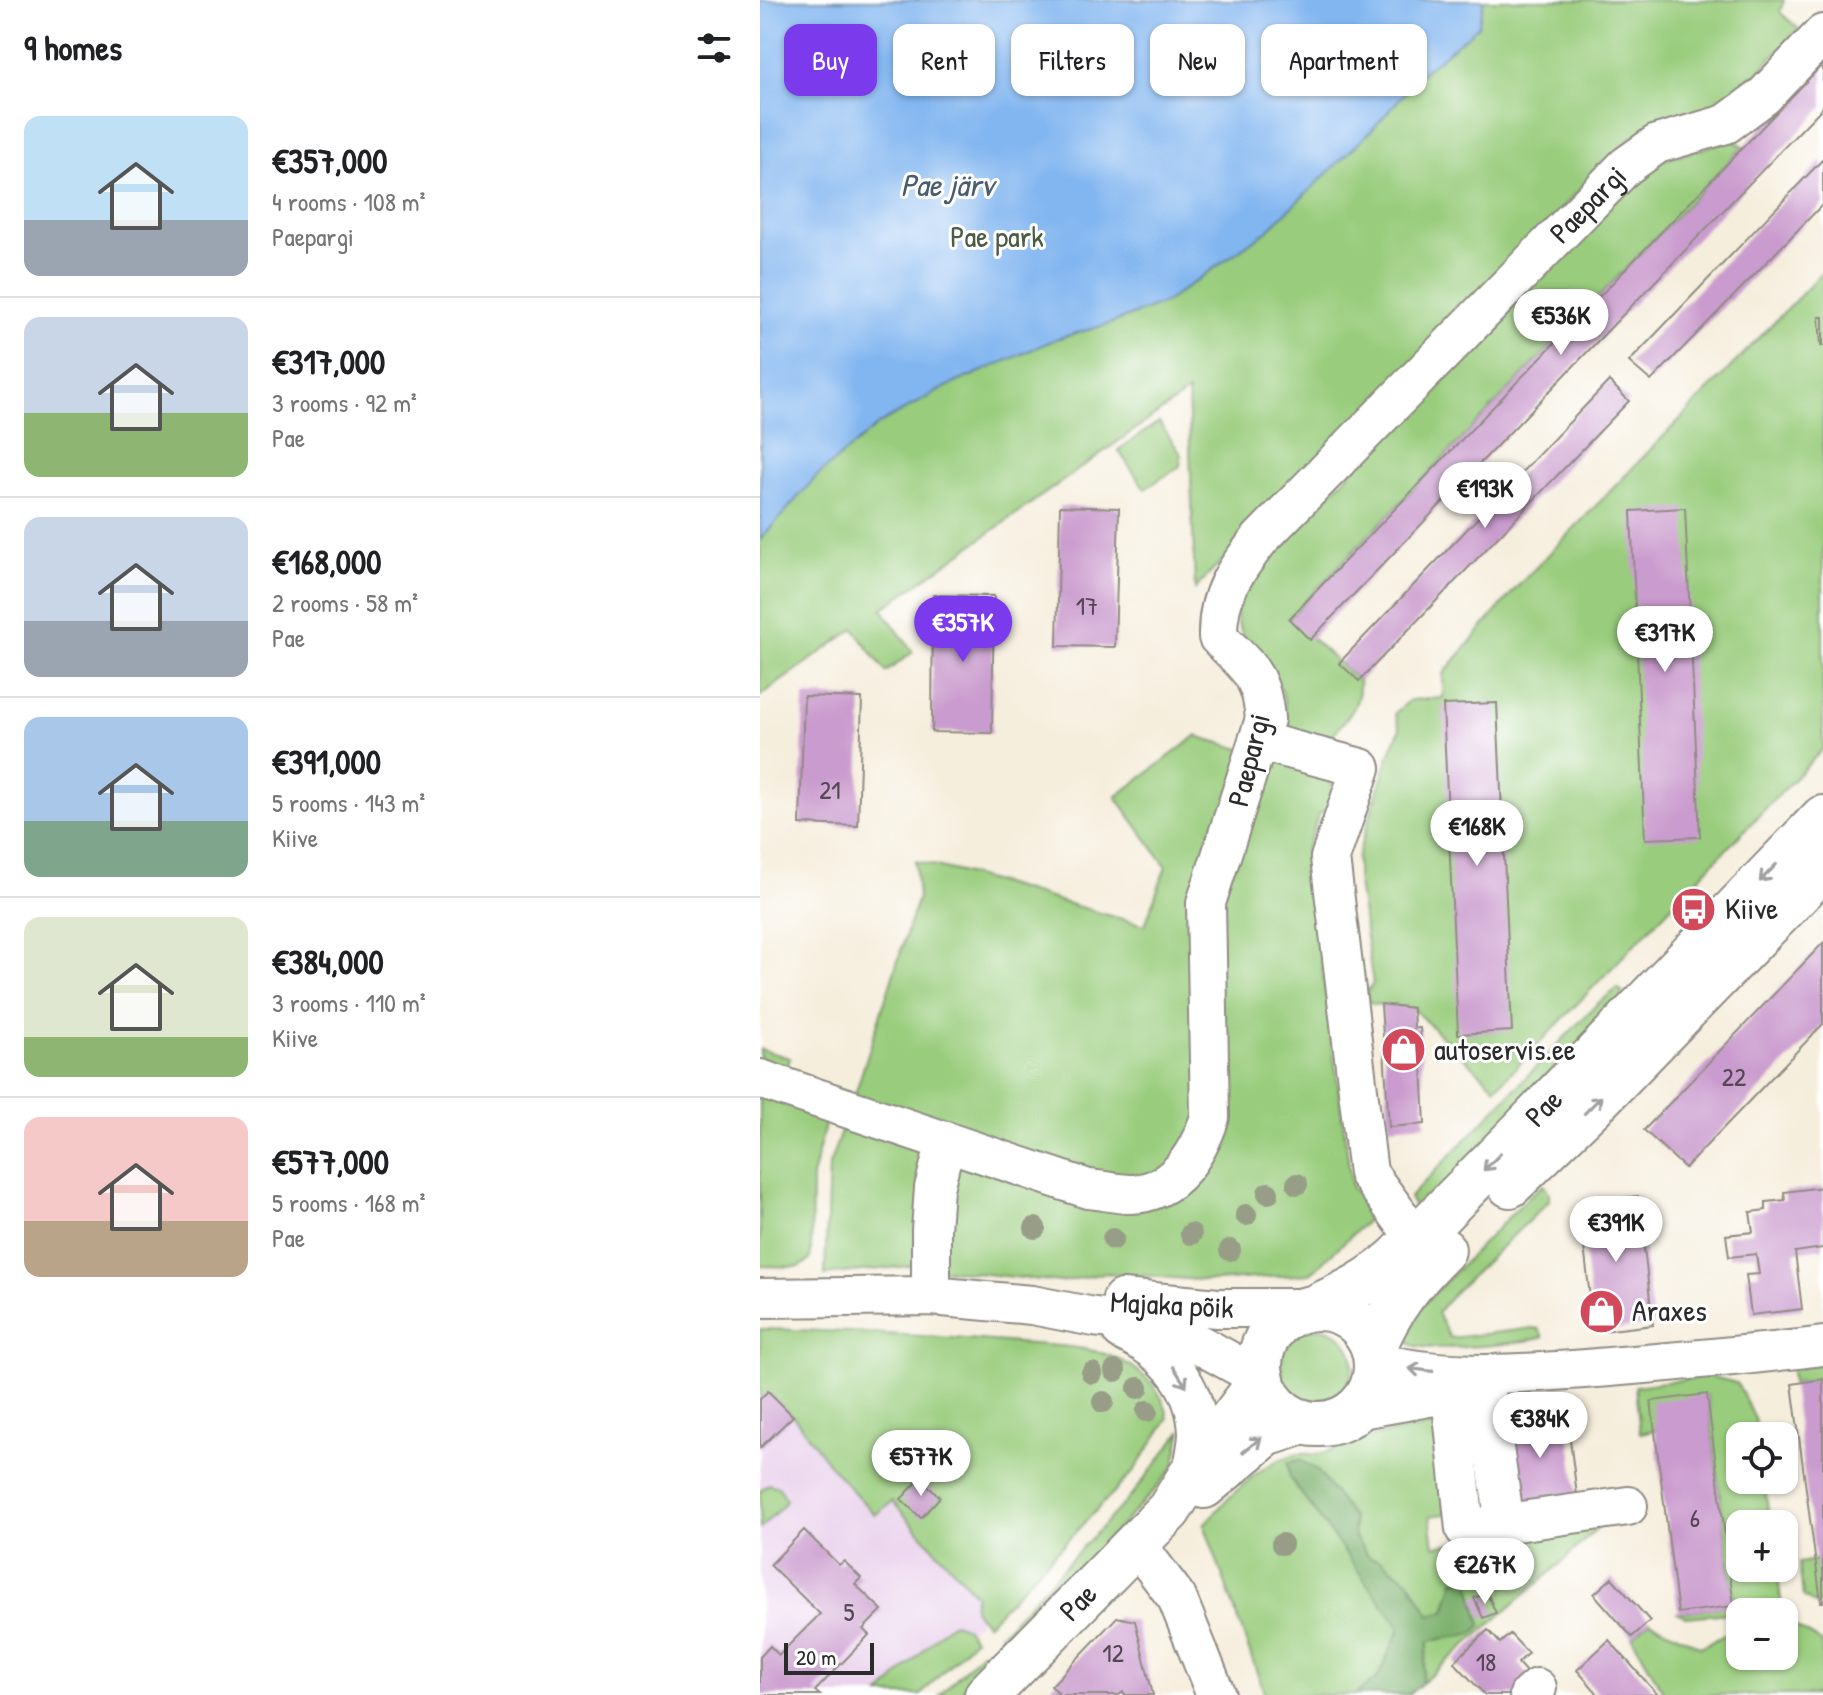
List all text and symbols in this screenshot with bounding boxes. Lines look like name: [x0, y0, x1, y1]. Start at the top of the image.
chip: Buy: [784, 24, 877, 96]
chip: Rent: [893, 24, 995, 96]
chip: Filters: [1011, 24, 1134, 96]
chip: New: [1150, 24, 1245, 96]
chip: Apartment: [1261, 24, 1427, 96]
text: 9 homes: [24, 25, 122, 71]
icon: filters: [692, 26, 736, 70]
text: €357,000: [272, 138, 387, 184]
icon: home: [88, 148, 184, 244]
street label: Paepargi: [1540, 156, 1635, 252]
water label: Pae järv: [900, 163, 998, 206]
text: 4 rooms · 108 m²: [272, 184, 426, 219]
park label: Pae park: [950, 216, 1044, 256]
text: Paepargi: [272, 219, 354, 254]
pin: €536K: [1505, 289, 1617, 357]
text: €536K: [1531, 297, 1591, 332]
text: €317,000: [272, 339, 385, 385]
icon: home: [88, 349, 184, 445]
text: 3 rooms · 92 m²: [272, 385, 417, 420]
text: Pae: [272, 420, 305, 455]
pin: €193K: [1429, 462, 1541, 530]
text: €193K: [1457, 470, 1513, 505]
text: €168,000: [272, 539, 382, 585]
icon: home: [88, 549, 184, 645]
text: 2 rooms · 58 m²: [272, 585, 418, 620]
house number: 17: [1076, 588, 1098, 623]
pin: €357K: [907, 596, 1019, 664]
text: €357K: [932, 604, 994, 639]
pin: €317K: [1609, 606, 1721, 674]
text: €317K: [1635, 614, 1695, 649]
text: Pae: [272, 620, 305, 655]
street label: Paepargi: [1217, 709, 1279, 810]
text: €391,000: [272, 739, 381, 785]
icon: home: [88, 749, 184, 845]
house number: 21: [819, 772, 841, 807]
text: 5 rooms · 143 m²: [272, 785, 425, 820]
pin: €168K: [1421, 800, 1533, 868]
text: €168K: [1448, 808, 1506, 843]
text: Kiive: [272, 820, 318, 855]
one-way arrow: [1759, 863, 1778, 883]
bus stop icon: Kiive: [1670, 885, 1718, 933]
place label: Kiive: [1725, 888, 1778, 928]
text: €384,000: [272, 939, 384, 985]
icon: home: [88, 949, 184, 1045]
text: 3 rooms · 110 m²: [272, 985, 426, 1020]
text: Kiive: [272, 1020, 318, 1055]
shop icon: autoservis.ee: [1379, 1026, 1427, 1074]
place label: autoservis.ee: [1434, 1029, 1576, 1069]
house number: 22: [1722, 1059, 1746, 1094]
street label: Pae: [1516, 1080, 1571, 1135]
one-way arrow: [1583, 1096, 1602, 1115]
text: €577,000: [272, 1139, 389, 1185]
icon: home: [88, 1149, 184, 1245]
one-way arrow: [1483, 1152, 1502, 1171]
text: 5 rooms · 168 m²: [272, 1185, 426, 1220]
pin: €391K: [1560, 1196, 1672, 1264]
text: €391K: [1588, 1204, 1644, 1239]
text: Pae: [272, 1220, 305, 1255]
street label: Majaka põik: [1109, 1281, 1235, 1327]
shop icon: Araxes: [1577, 1287, 1625, 1335]
place label: Araxes: [1632, 1290, 1707, 1330]
one-way arrow: [1408, 1362, 1435, 1377]
one-way arrow: [1172, 1365, 1188, 1388]
pin: €384K: [1484, 1392, 1596, 1460]
text: €384K: [1511, 1400, 1569, 1435]
map controls: [1726, 1422, 1798, 1670]
button: locate: [1726, 1422, 1798, 1494]
pin: €577K: [865, 1430, 977, 1498]
one-way arrow: [1241, 1436, 1262, 1454]
text: €577K: [890, 1438, 952, 1473]
house number: 6: [1690, 1500, 1700, 1535]
button: +: [1726, 1510, 1798, 1582]
pin: €267K: [1429, 1538, 1541, 1606]
text: €267K: [1454, 1546, 1516, 1581]
street label: Pae: [1050, 1574, 1105, 1629]
house number: 5: [844, 1594, 855, 1629]
button: −: [1726, 1598, 1798, 1670]
house number: 12: [1102, 1635, 1124, 1670]
scale bar: [784, 1639, 874, 1675]
text: 20 m: [796, 1642, 836, 1672]
house number: 18: [1476, 1644, 1496, 1679]

